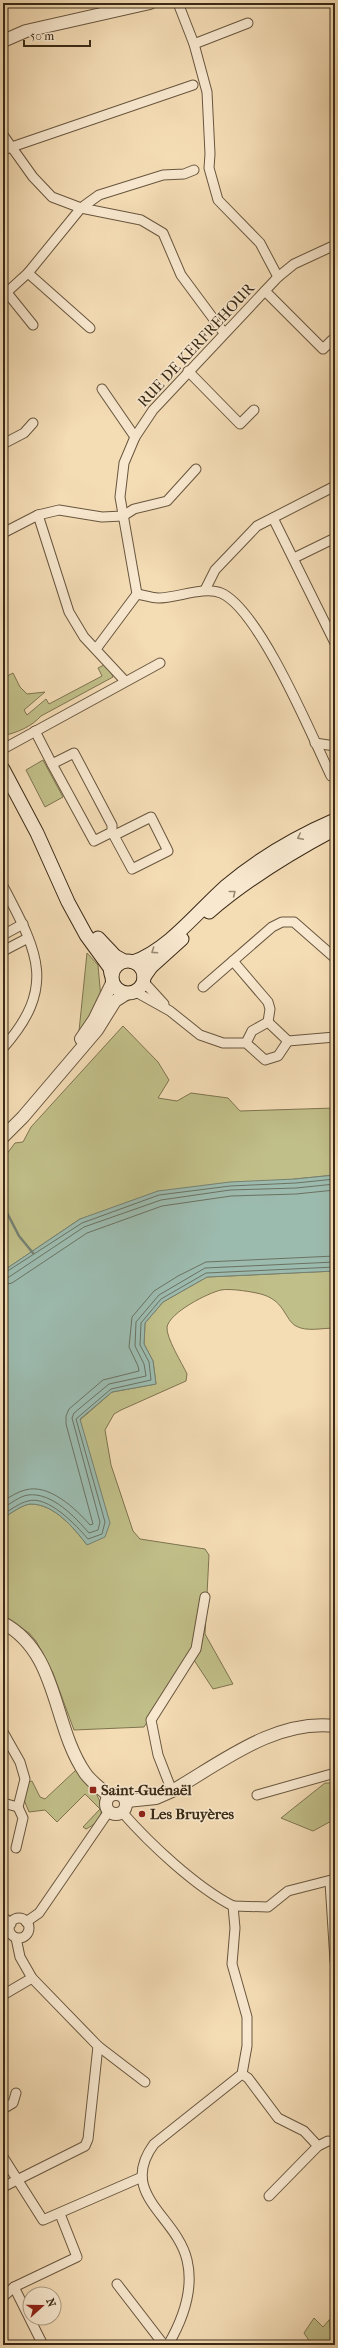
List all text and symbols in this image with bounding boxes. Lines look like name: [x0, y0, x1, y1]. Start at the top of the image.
scale bar: [24, 22, 90, 48]
text: 50 m: [30, 29, 54, 43]
street label: RUE DE KERFREHOUR: [134, 278, 259, 411]
one-way arrow: [297, 832, 304, 840]
one-way arrow: [229, 891, 236, 898]
one-way arrow: [151, 946, 158, 954]
place label: Saint-Guénaël: [101, 1781, 192, 1799]
marker: Saint-Guénaël: [88, 1785, 98, 1795]
place label: Les Bruyères: [150, 1805, 235, 1823]
marker: Les Bruyères: [137, 1809, 147, 1819]
north arrow: [22, 2286, 62, 2326]
text: N: [43, 2296, 59, 2309]

